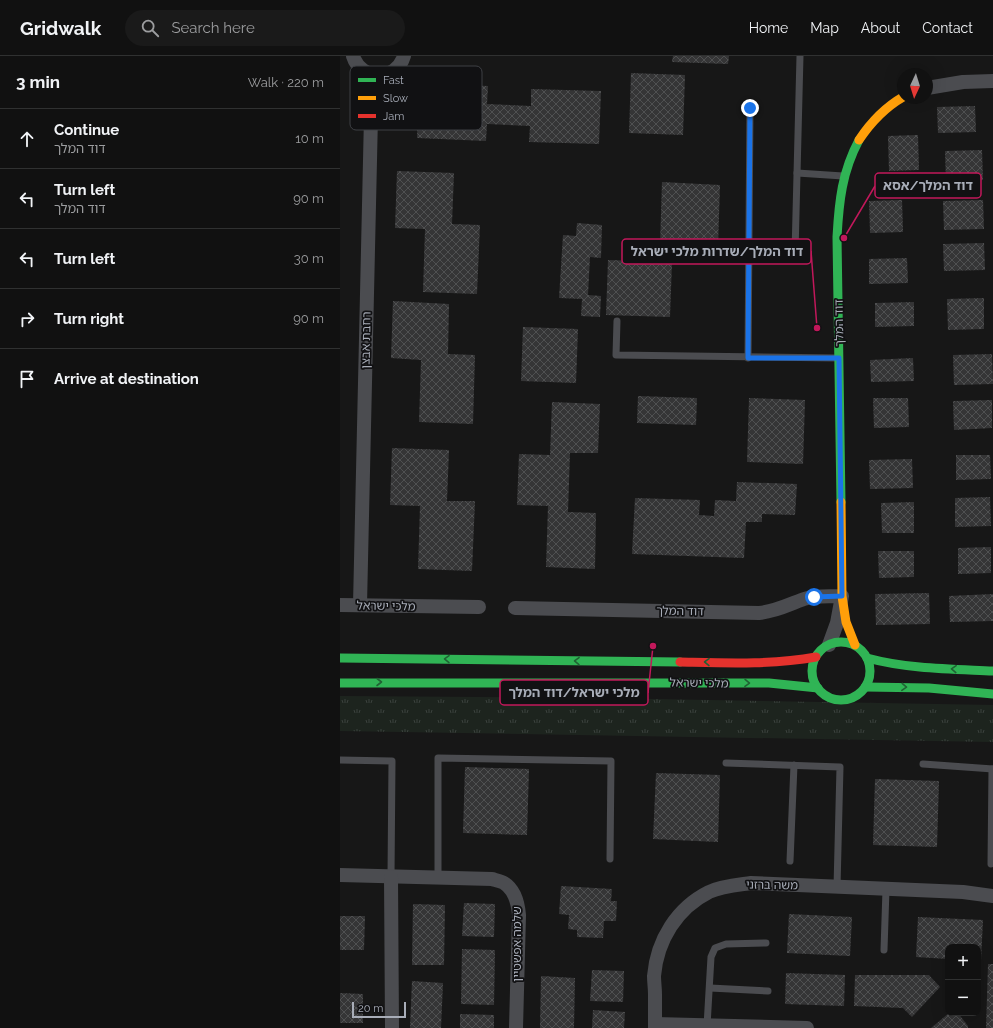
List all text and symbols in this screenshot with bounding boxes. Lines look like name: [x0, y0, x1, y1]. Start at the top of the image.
search box: [125, 10, 405, 46]
text: Gridwalk: [20, 17, 101, 39]
icon: search: [139, 17, 161, 39]
text: Search here: [171, 19, 255, 37]
text: Home: [749, 20, 788, 36]
text: Map: [810, 20, 839, 36]
text: About: [861, 20, 900, 36]
text: Contact: [922, 20, 973, 36]
legend: [350, 66, 482, 130]
north arrow: [897, 68, 933, 104]
text: 3 min: [16, 72, 60, 92]
text: Fast: [383, 74, 404, 87]
text: Walk · 220 m: [248, 75, 324, 90]
text: Slow: [383, 92, 408, 105]
route end: [741, 99, 759, 117]
text: Jam: [383, 110, 404, 123]
text: Continue: [54, 121, 119, 139]
icon: ahead: [16, 128, 38, 150]
text: 10 m: [295, 131, 324, 146]
text: דוד המלך: [54, 141, 106, 156]
callout: דוד המלך/אסא: [875, 173, 981, 198]
text: דוד המלך/אסא: [883, 178, 973, 193]
text: Turn left: [54, 181, 115, 199]
icon: left: [16, 188, 38, 210]
text: 90 m: [293, 191, 324, 206]
text: דוד המלך: [54, 201, 106, 216]
callout: דוד המלך/שדרות מלכי ישראל: [622, 239, 811, 264]
text: דוד המלך/שדרות מלכי ישראל: [631, 244, 804, 259]
icon: left: [16, 248, 38, 270]
text: Turn left: [54, 250, 115, 268]
text: 30 m: [294, 251, 324, 266]
street label: דוד המלך: [832, 299, 846, 347]
icon: right: [16, 308, 38, 330]
text: Turn right: [54, 310, 124, 328]
text: 90 m: [293, 311, 324, 326]
street label: רחבת אבצן: [358, 311, 374, 369]
icon: arrive: [16, 368, 38, 390]
text: Arrive at destination: [54, 370, 199, 388]
route start: [805, 588, 823, 606]
street label: מלכי ישראל: [356, 598, 416, 614]
street label: דוד המלך: [656, 604, 704, 618]
one-way arrow: [444, 655, 450, 663]
one-way arrow: [574, 657, 580, 665]
one-way arrow: [704, 658, 710, 666]
one-way arrow: [951, 664, 957, 673]
street label: מלכי ישראל: [669, 675, 729, 691]
one-way arrow: [376, 678, 382, 686]
one-way arrow: [744, 679, 750, 687]
callout: מלכי ישראל/דוד המלך: [500, 680, 648, 705]
one-way arrow: [901, 683, 907, 692]
text: מלכי ישראל/דוד המלך: [508, 685, 640, 700]
street label: משה ברזני: [746, 878, 798, 892]
street label: שלמה אפשטיין: [510, 906, 524, 982]
map controls: [945, 944, 981, 1016]
button: +: [945, 944, 981, 980]
button: −: [945, 980, 981, 1016]
scale bar: [352, 1000, 406, 1019]
text: 20 m: [358, 1002, 383, 1015]

